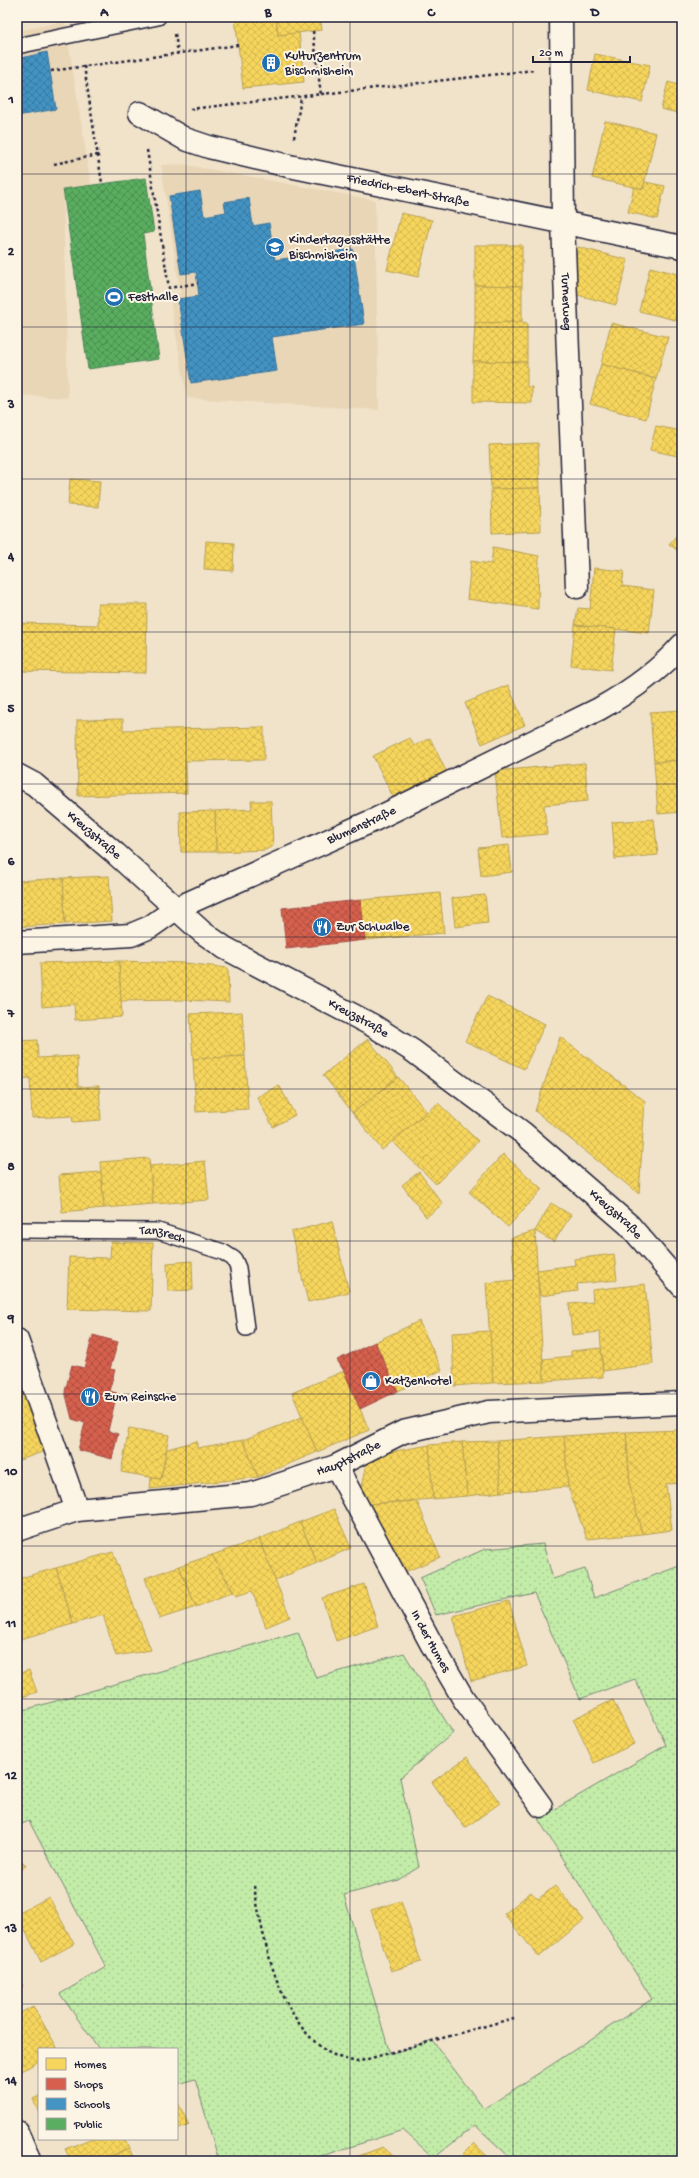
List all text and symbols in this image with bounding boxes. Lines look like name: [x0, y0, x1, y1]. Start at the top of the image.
text: A: [99, 6, 109, 21]
text: B: [264, 6, 273, 21]
text: C: [426, 6, 436, 21]
text: D: [590, 6, 600, 21]
scale bar: [533, 38, 630, 64]
text: 20 m: [539, 47, 564, 61]
place label: Kulturzentrum Bischmisheim: [284, 49, 361, 79]
building icon: Kulturzentrum Bischmisheim: [260, 52, 282, 74]
text: 1: [7, 93, 14, 108]
street label: Friedrich-Ebert-Straße: [344, 170, 471, 211]
place label: Kindertagesstätte Bischmisheim: [288, 233, 390, 263]
school or university icon: Kindertagesstätte Bischmisheim: [264, 236, 286, 258]
text: 2: [8, 245, 15, 260]
street label: Turnerweg: [557, 272, 575, 331]
sports icon: Festhalle: [103, 286, 125, 308]
place label: Festhalle: [127, 290, 178, 305]
text: 3: [7, 398, 15, 413]
text: 4: [7, 550, 15, 565]
text: 5: [8, 702, 15, 717]
street label: Blumenstraße: [324, 803, 399, 848]
street label: Kreuzstraße: [64, 808, 125, 863]
text: 6: [8, 855, 15, 870]
restaurant icon: Zur Schwalbe: [311, 916, 333, 938]
place label: Zur Schwalbe: [336, 920, 410, 935]
street label: Kreuzstraße: [325, 996, 392, 1041]
text: 7: [7, 1007, 16, 1022]
text: 8: [7, 1160, 15, 1175]
street label: Kreuzstraße: [586, 1186, 645, 1242]
street label: Tanzrech: [138, 1223, 187, 1247]
text: 9: [7, 1312, 15, 1327]
shop icon: Katzenhotel: [360, 1370, 382, 1392]
place label: Katzenhotel: [385, 1374, 452, 1389]
restaurant icon: Zum Reinsche: [79, 1386, 101, 1408]
place label: Zum Reinsche: [104, 1390, 177, 1405]
street label: Hauptstraße: [315, 1437, 383, 1479]
text: 10: [4, 1465, 18, 1480]
street label: In der Humes: [407, 1608, 454, 1676]
text: 11: [5, 1617, 16, 1632]
text: 12: [4, 1769, 17, 1784]
text: 13: [4, 1922, 17, 1937]
legend: [38, 2048, 178, 2140]
text: Homes: [74, 2059, 107, 2073]
text: 14: [4, 2074, 18, 2089]
text: Shops: [74, 2079, 103, 2093]
text: Schools: [74, 2099, 110, 2113]
text: Public: [73, 2119, 103, 2133]

